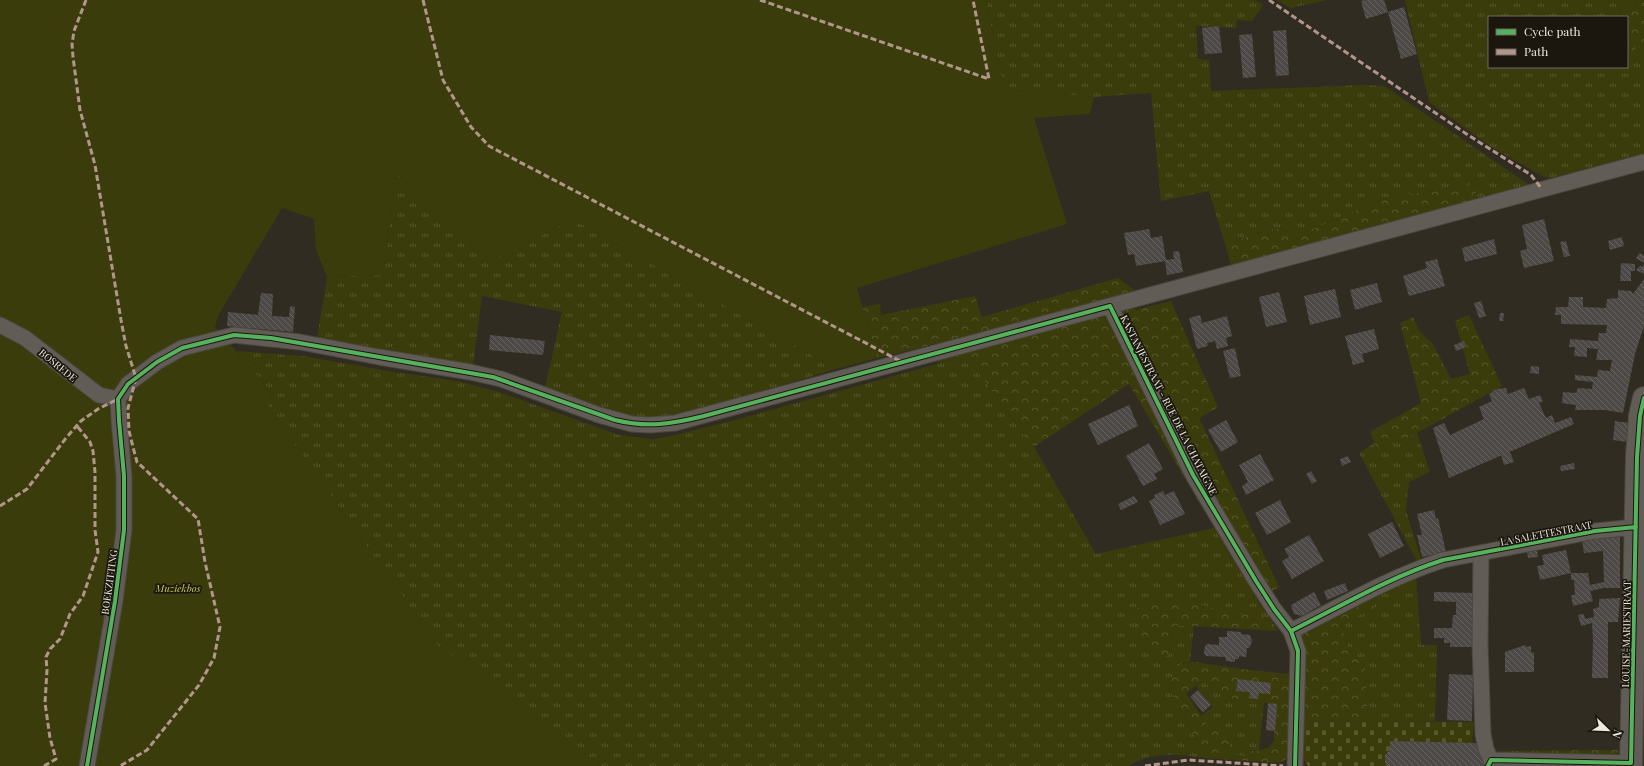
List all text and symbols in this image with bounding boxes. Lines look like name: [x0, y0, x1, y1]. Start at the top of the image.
legend: [1488, 16, 1628, 68]
text: Cycle path: [1524, 23, 1581, 39]
text: Path: [1524, 43, 1548, 59]
street label: KASTANJESTRAAT - RUE DE LA CHATAIGNE: [1117, 313, 1221, 497]
street label: BOSREDE: [36, 345, 80, 385]
street label: LA SALETTESTRAAT: [1499, 517, 1593, 549]
street label: BOEKZITTING: [98, 549, 120, 615]
street label: LOUISE-MARIESTRAAT: [1618, 580, 1634, 688]
park label: Muziekbos: [155, 581, 201, 595]
north arrow: [1588, 710, 1628, 750]
text: N: [1609, 728, 1626, 741]

